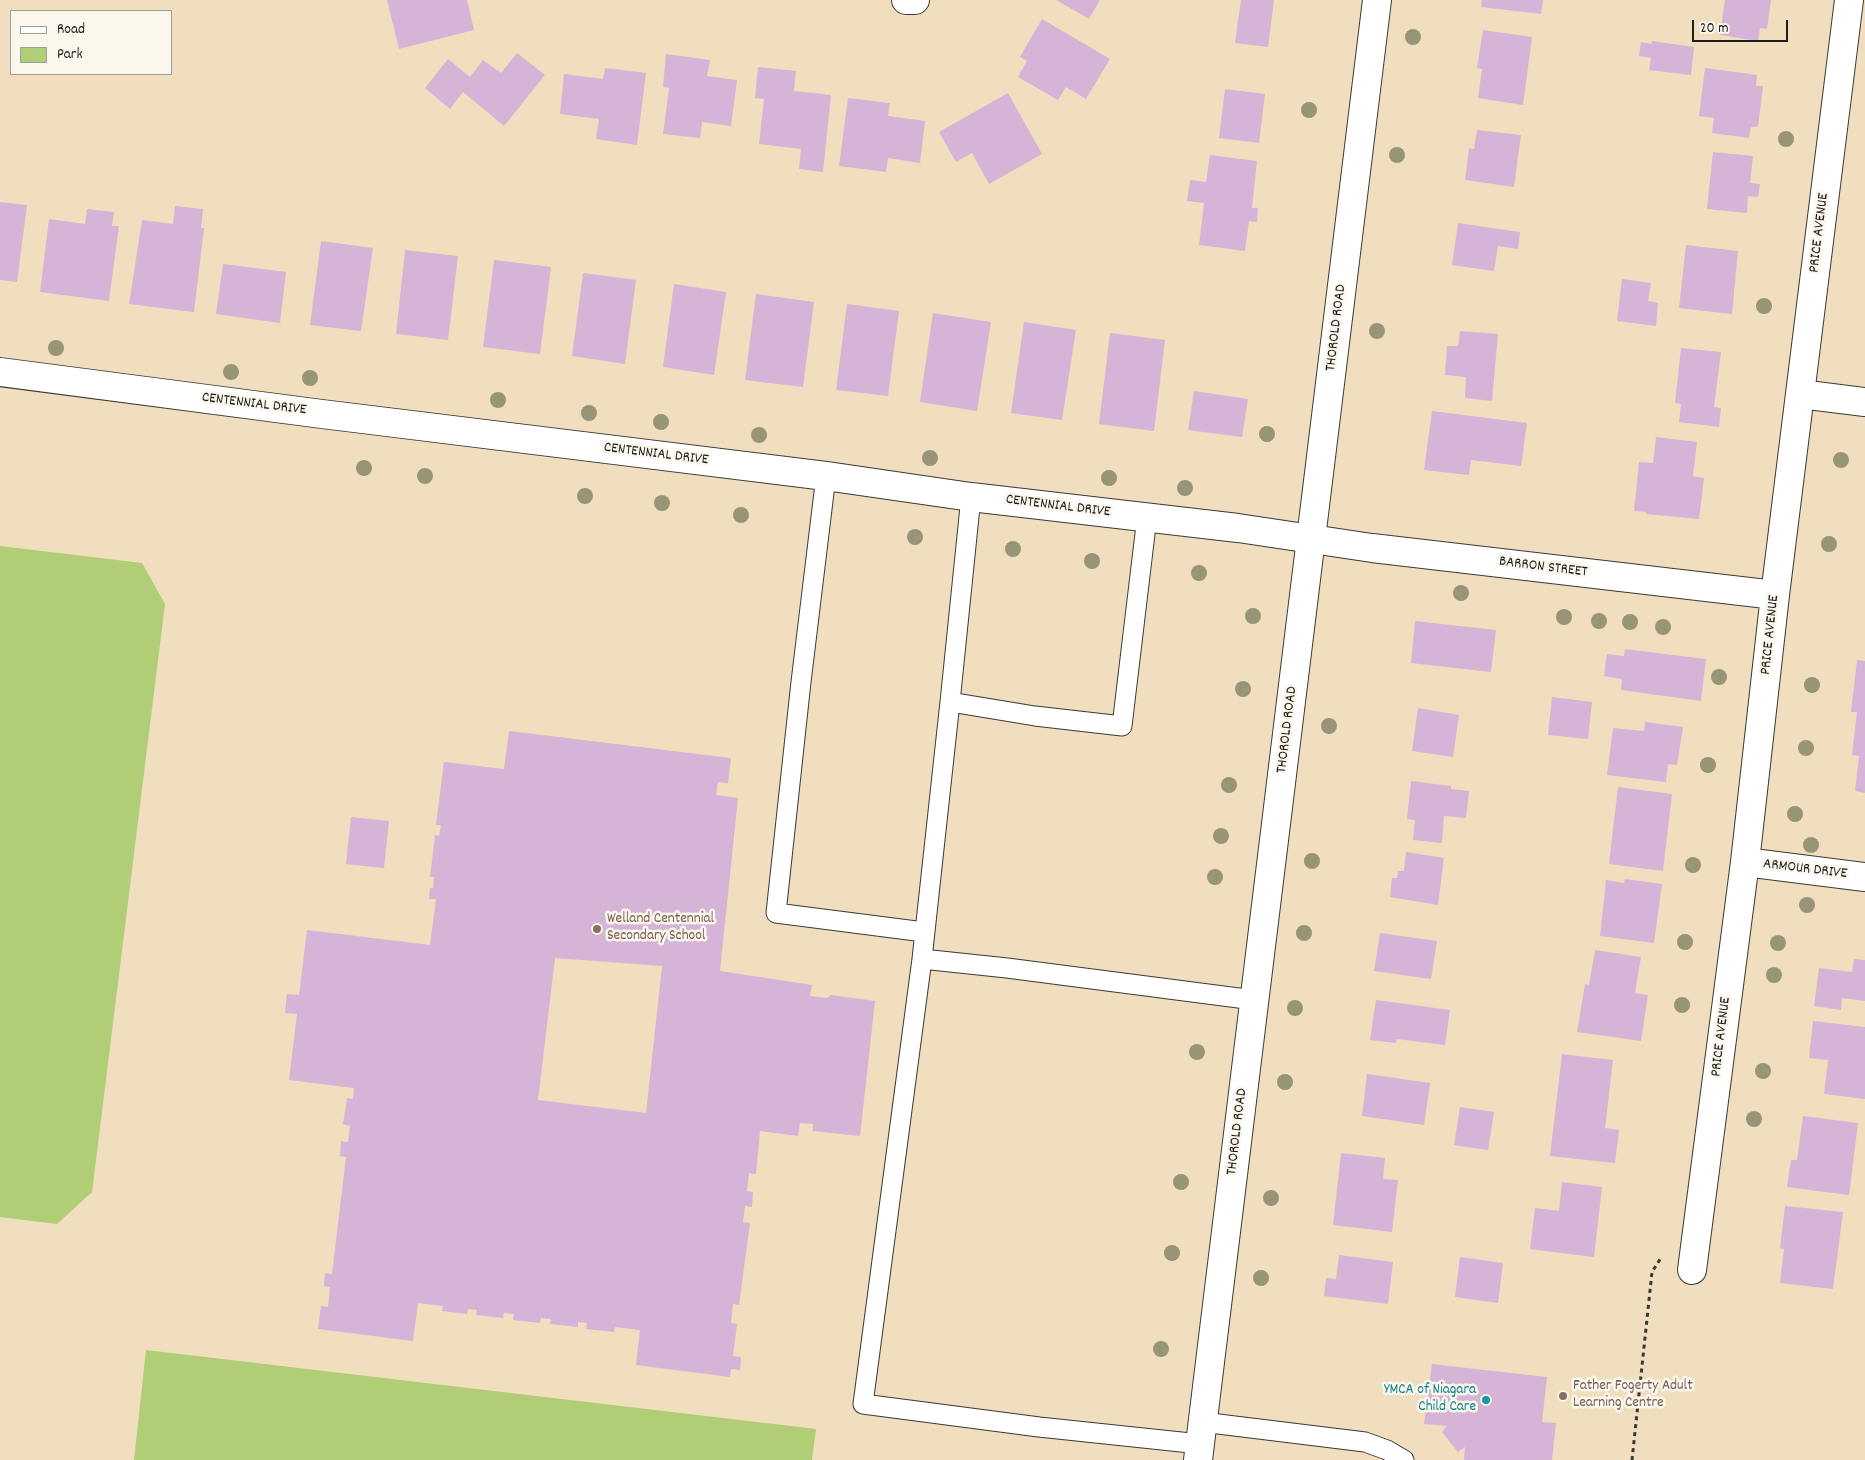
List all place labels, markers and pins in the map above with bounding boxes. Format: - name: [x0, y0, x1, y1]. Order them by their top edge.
- place label: Welland Centennial Secondary School: [607, 911, 714, 946]
- marker: Welland Centennial Secondary School: [591, 923, 603, 935]
- place label: Father Fogerty Adult Learning Centre: [1573, 1378, 1693, 1413]
- place label: YMCA of Niagara Child Care: [1384, 1382, 1476, 1417]
- marker: Father Fogerty Adult Learning Centre: [1557, 1390, 1569, 1402]
- marker: YMCA of Niagara Child Care: [1480, 1394, 1492, 1406]

